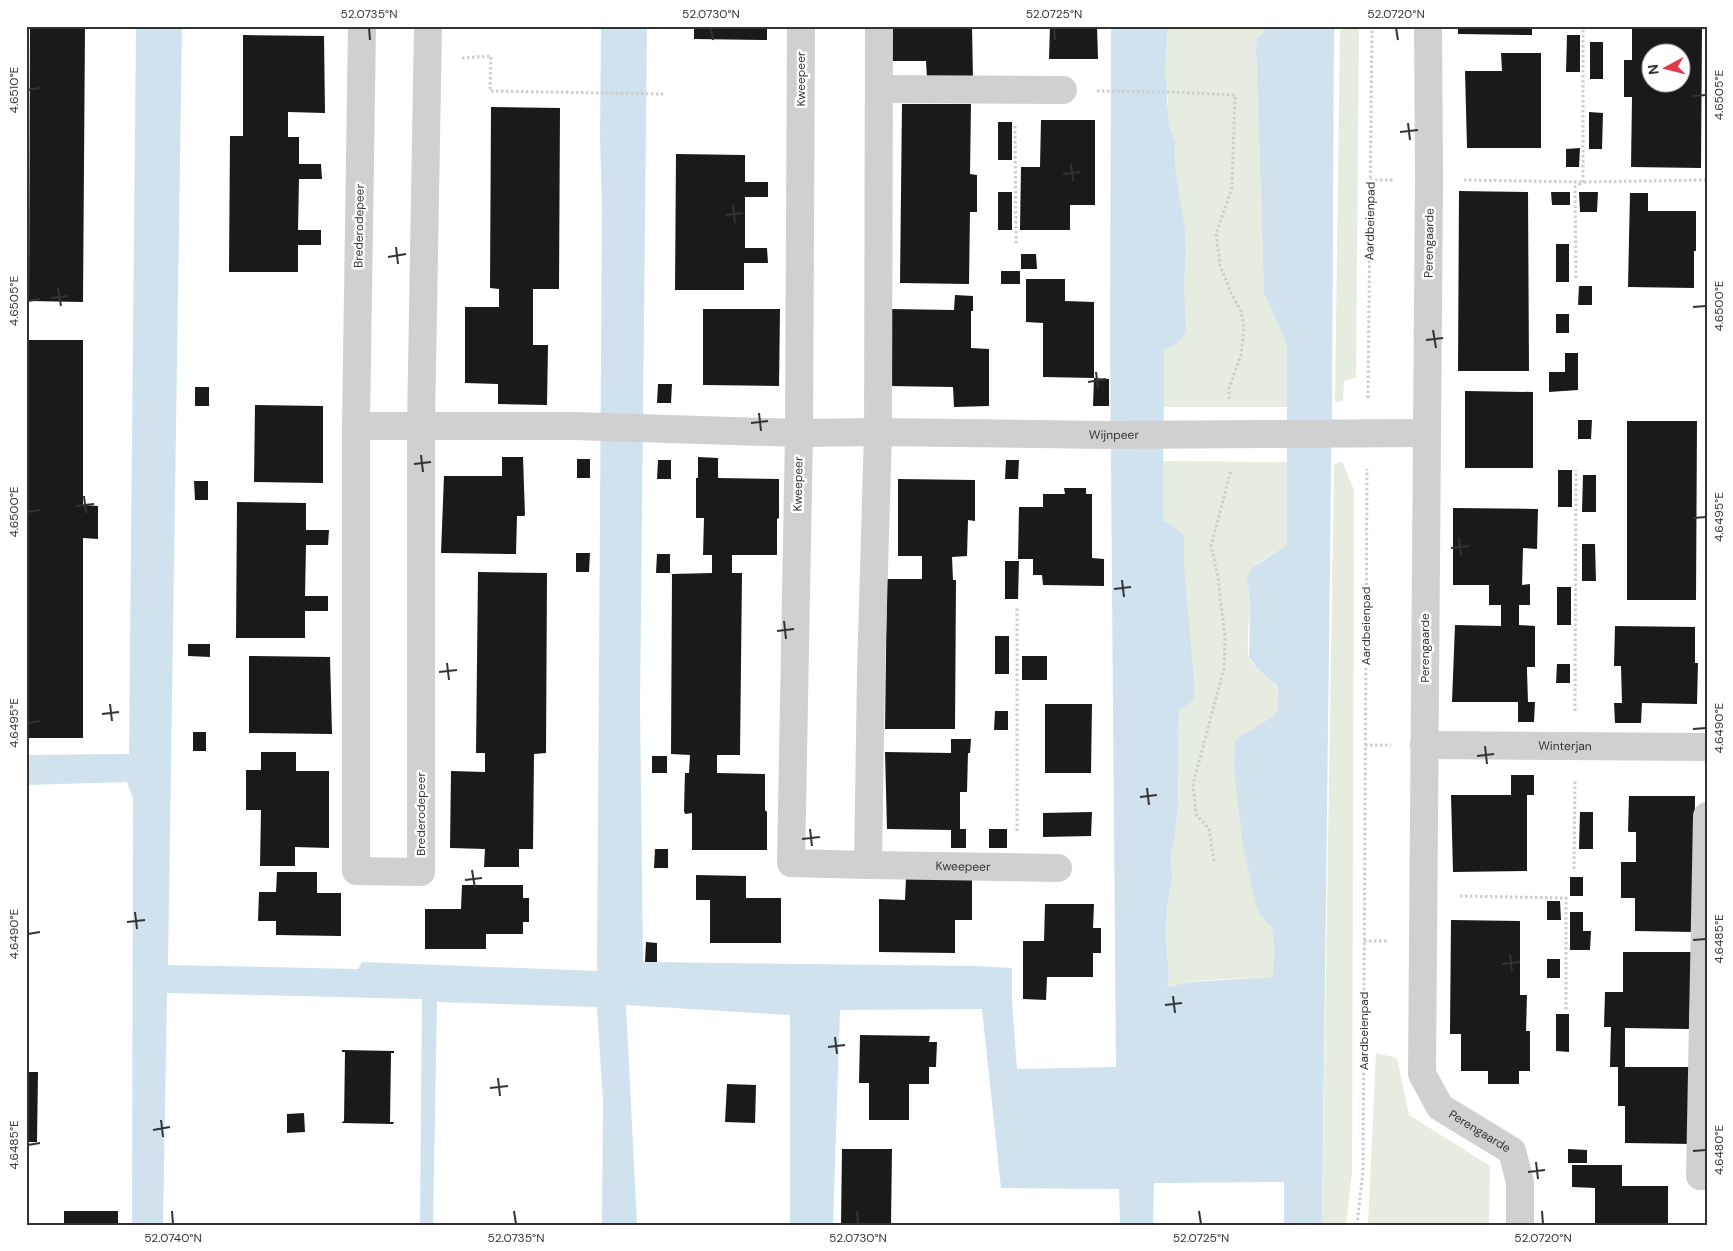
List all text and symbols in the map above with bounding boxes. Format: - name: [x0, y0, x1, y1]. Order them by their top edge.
- text: 52.0735°N: [341, 6, 397, 22]
- text: 52.0730°N: [682, 6, 740, 22]
- text: 52.0725°N: [1026, 6, 1082, 22]
- text: 52.0720°N: [1367, 6, 1425, 22]
- north arrow: [1640, 42, 1690, 92]
- street label: Kweepeer: [793, 51, 809, 106]
- text: N: [1644, 63, 1663, 76]
- text: 4.6510°E: [6, 66, 22, 113]
- text: 4.6505°E: [1711, 70, 1727, 120]
- street label: Aardbeienpad: [1361, 182, 1379, 260]
- street label: Brederodepeer: [350, 183, 368, 268]
- street label: Perengaarde: [1420, 208, 1438, 278]
- text: 4.6505°E: [6, 276, 22, 326]
- text: 4.6500°E: [1711, 280, 1727, 332]
- street label: Wijnpeer: [1089, 427, 1139, 443]
- street label: Kweepeer: [790, 456, 806, 512]
- text: 4.6500°E: [6, 486, 22, 538]
- text: 4.6495°E: [1711, 492, 1727, 542]
- street label: Aardbeienpad: [1358, 587, 1374, 665]
- street label: Perengaarde: [1417, 613, 1433, 683]
- text: 4.6495°E: [6, 698, 22, 748]
- text: 4.6490°E: [1711, 702, 1727, 753]
- street label: Winterjan: [1538, 738, 1592, 754]
- street label: Brederodepeer: [413, 772, 429, 856]
- street label: Kweepeer: [935, 858, 991, 875]
- text: 4.6490°E: [6, 908, 22, 959]
- text: 4.6485°E: [1711, 914, 1727, 964]
- street label: Aardbeienpad: [1356, 992, 1372, 1070]
- street label: Perengaarde: [1446, 1106, 1514, 1156]
- text: 4.6485°E: [6, 1120, 22, 1170]
- text: 4.6480°E: [1711, 1125, 1727, 1175]
- text: 52.0740°N: [144, 1230, 202, 1246]
- text: 52.0735°N: [488, 1230, 544, 1246]
- text: 52.0730°N: [829, 1230, 887, 1246]
- text: 52.0725°N: [1173, 1230, 1229, 1246]
- text: 52.0720°N: [1514, 1230, 1572, 1246]

